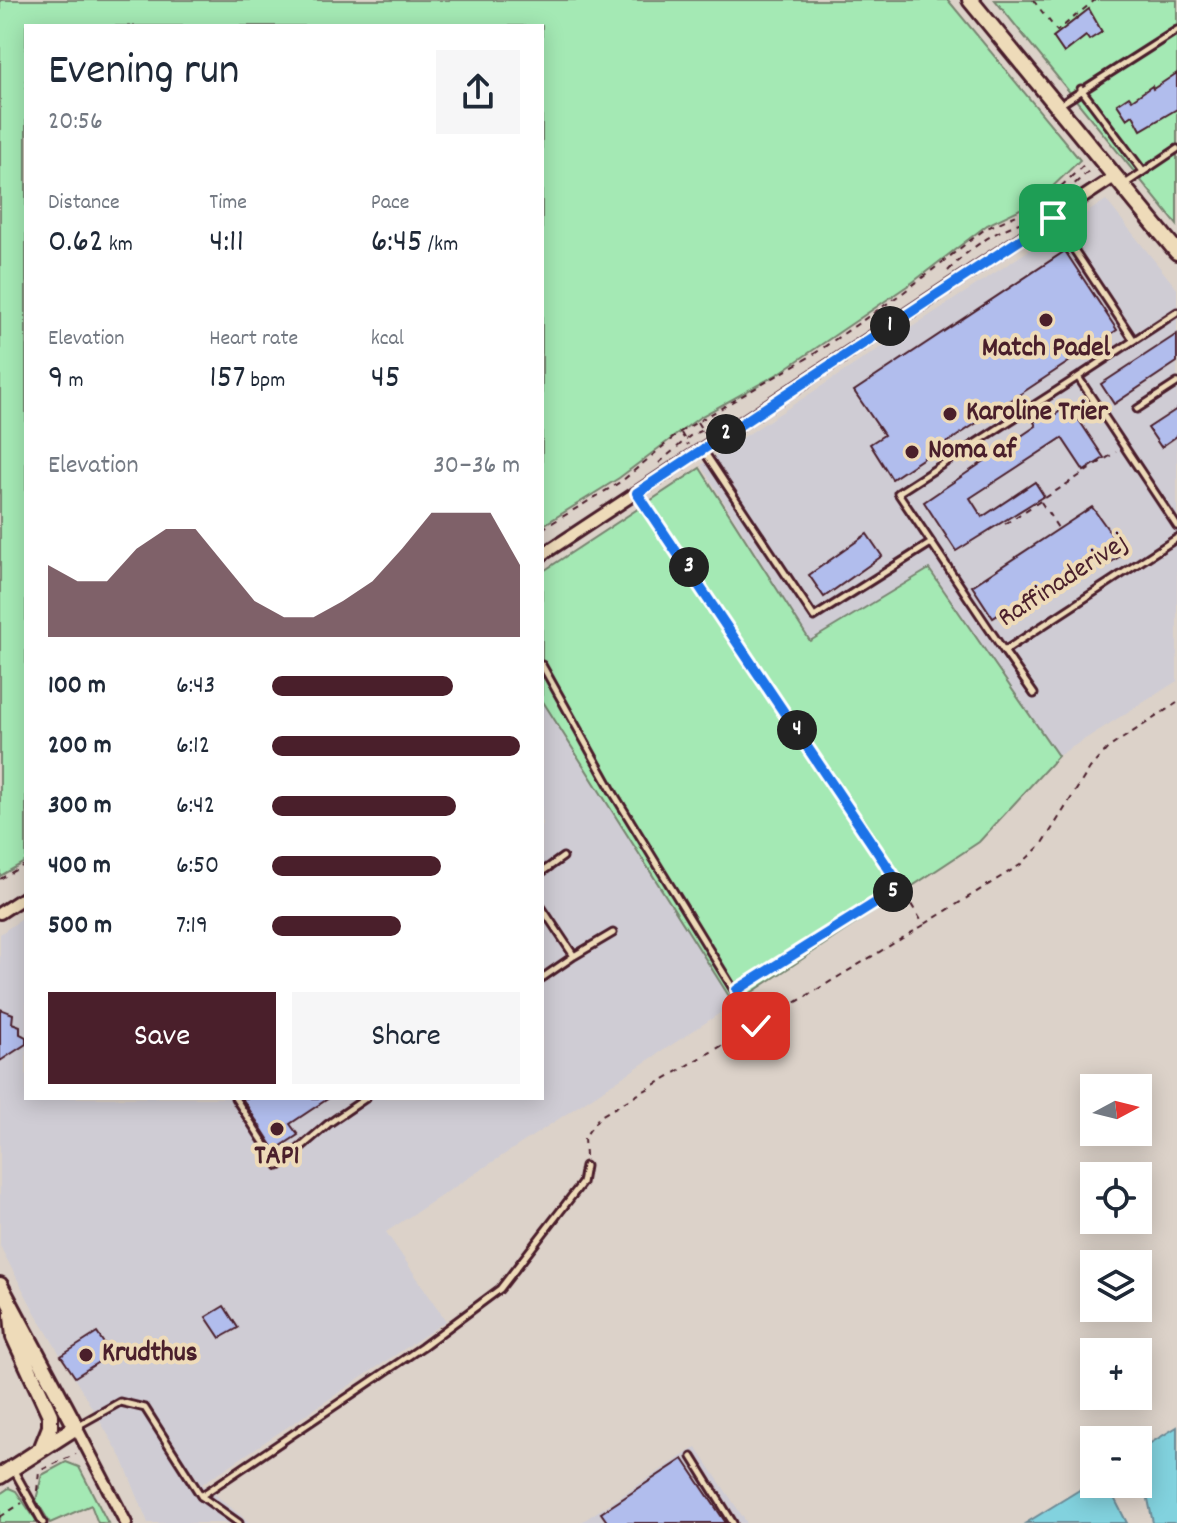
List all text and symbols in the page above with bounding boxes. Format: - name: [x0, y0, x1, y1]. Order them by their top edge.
- text: Evening run: [48, 42, 239, 105]
- button: share: [436, 50, 520, 134]
- text: 20:56: [48, 104, 103, 141]
- pin: [1019, 184, 1087, 252]
- text: Distance: [48, 188, 120, 219]
- text: Time: [209, 188, 247, 219]
- text: Pace: [371, 188, 410, 219]
- icon: arrive: [1031, 196, 1075, 240]
- text: 0.62: [48, 219, 104, 268]
- text: 4:11: [209, 219, 244, 268]
- text: 6:45: [371, 219, 423, 268]
- text: km: [104, 230, 133, 261]
- text: /km: [423, 230, 458, 261]
- pin: 1: [870, 306, 910, 346]
- text: 1: [888, 310, 892, 341]
- marker: Match Padel: [1037, 311, 1055, 329]
- text: Elevation: [48, 324, 125, 355]
- text: Heart rate: [209, 324, 298, 355]
- text: kcal: [371, 324, 404, 355]
- place label: Match Padel: [982, 330, 1110, 370]
- text: 9: [48, 355, 64, 404]
- text: 157: [209, 355, 246, 404]
- text: 45: [371, 355, 401, 404]
- text: m: [64, 366, 84, 397]
- text: bpm: [246, 366, 285, 397]
- place label: Karoline Trier: [966, 394, 1108, 434]
- marker: Karoline Trier: [941, 405, 959, 423]
- pin: 2: [706, 414, 746, 454]
- text: 2: [721, 418, 731, 449]
- place label: Noma af: [928, 432, 1017, 472]
- marker: Noma af: [903, 443, 921, 461]
- text: Elevation: [48, 448, 138, 485]
- text: 30–36 m: [433, 448, 520, 485]
- street label: Raffinaderivej: [991, 525, 1137, 639]
- pin: 3: [669, 547, 709, 587]
- text: 3: [684, 551, 694, 582]
- text: 100 m: [48, 668, 106, 705]
- text: 6:43: [176, 668, 215, 705]
- pin: 4: [777, 710, 817, 750]
- text: 4: [792, 714, 802, 745]
- text: 200 m: [48, 728, 112, 765]
- text: 6:12: [176, 728, 210, 765]
- text: 300 m: [48, 788, 112, 825]
- text: 6:42: [176, 788, 215, 825]
- text: 400 m: [48, 848, 111, 885]
- text: 6:50: [176, 848, 219, 885]
- pin: 5: [873, 872, 913, 912]
- text: 5: [888, 876, 898, 907]
- text: 500 m: [48, 908, 112, 945]
- text: 7:19: [176, 908, 208, 945]
- button: Save: [48, 992, 276, 1084]
- button: Share: [292, 992, 520, 1084]
- pin: [722, 992, 790, 1060]
- icon: check: [734, 1004, 778, 1048]
- north arrow: [1080, 1074, 1152, 1146]
- map controls: [1080, 1074, 1152, 1498]
- marker: TAP1: [268, 1120, 286, 1138]
- place label: TAP1: [254, 1138, 300, 1178]
- button: locate: [1080, 1162, 1152, 1234]
- button: layers: [1080, 1250, 1152, 1322]
- place label: Krudthus: [102, 1335, 198, 1375]
- button: +: [1080, 1338, 1152, 1410]
- marker: Krudthus: [77, 1346, 95, 1364]
- button: −: [1080, 1426, 1152, 1498]

